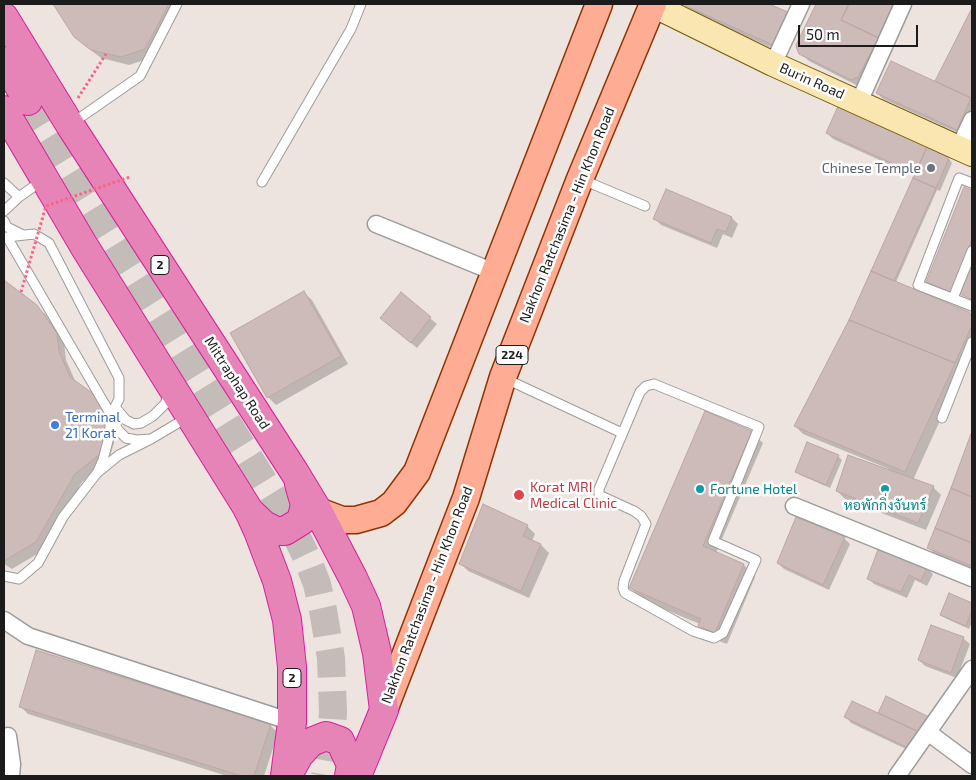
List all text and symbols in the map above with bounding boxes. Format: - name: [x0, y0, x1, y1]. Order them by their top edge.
- scale bar: [801, 15, 921, 47]
- text: 50 m: [806, 25, 840, 43]
- street label: Burin Road: [777, 59, 847, 103]
- street label: Nakhon Ratchasima - Hin Khon Road: [516, 105, 618, 325]
- place label: Chinese Temple: [822, 160, 921, 176]
- marker: Chinese Temple: [925, 162, 937, 174]
- road number: 2: [151, 256, 169, 274]
- street label: Mittraphap Road: [201, 333, 273, 433]
- road number: 224: [496, 346, 528, 364]
- place label: Terminal 21 Korat: [65, 409, 120, 442]
- marker: Terminal 21 Korat: [49, 419, 61, 431]
- place label: Korat MRI Medical Clinic: [530, 479, 617, 512]
- place label: Fortune Hotel: [710, 481, 797, 497]
- marker: Fortune Hotel: [694, 483, 706, 495]
- marker: หอพักกิ่งจันทร์: [879, 483, 891, 495]
- street label: Nakhon Ratchasima - Hin Khon Road: [378, 484, 476, 706]
- marker: Korat MRI Medical Clinic: [512, 488, 526, 502]
- place label: หอพักกิ่งจันทร์: [844, 497, 926, 513]
- road number: 2: [283, 668, 301, 688]

